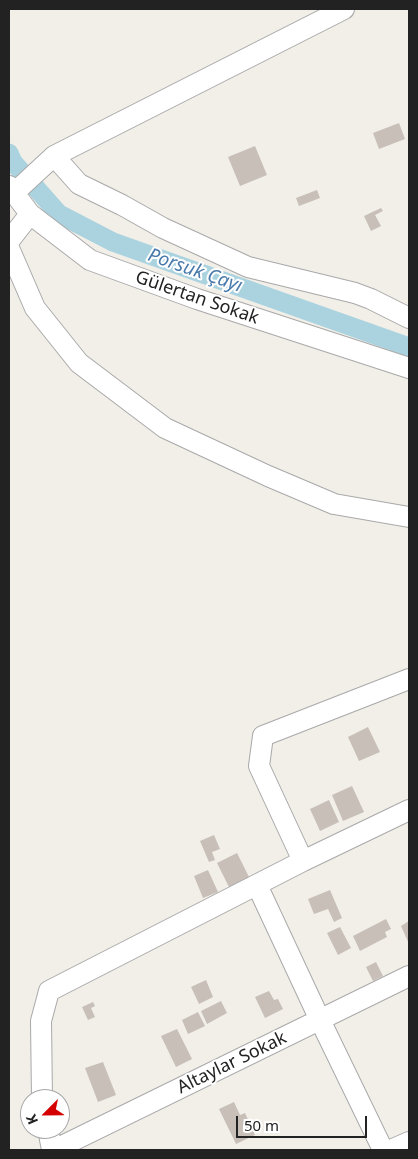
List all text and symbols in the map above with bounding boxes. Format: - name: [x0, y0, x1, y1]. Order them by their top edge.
- water label: Porsuk Çayı: [145, 244, 245, 298]
- street label: Gülertan Sokak: [133, 267, 261, 329]
- street label: Altaylar Sokak: [174, 1027, 290, 1099]
- north arrow: [20, 1089, 70, 1139]
- scale bar: [238, 1106, 369, 1138]
- text: K: [21, 1112, 42, 1128]
- text: 50 m: [244, 1115, 279, 1135]

